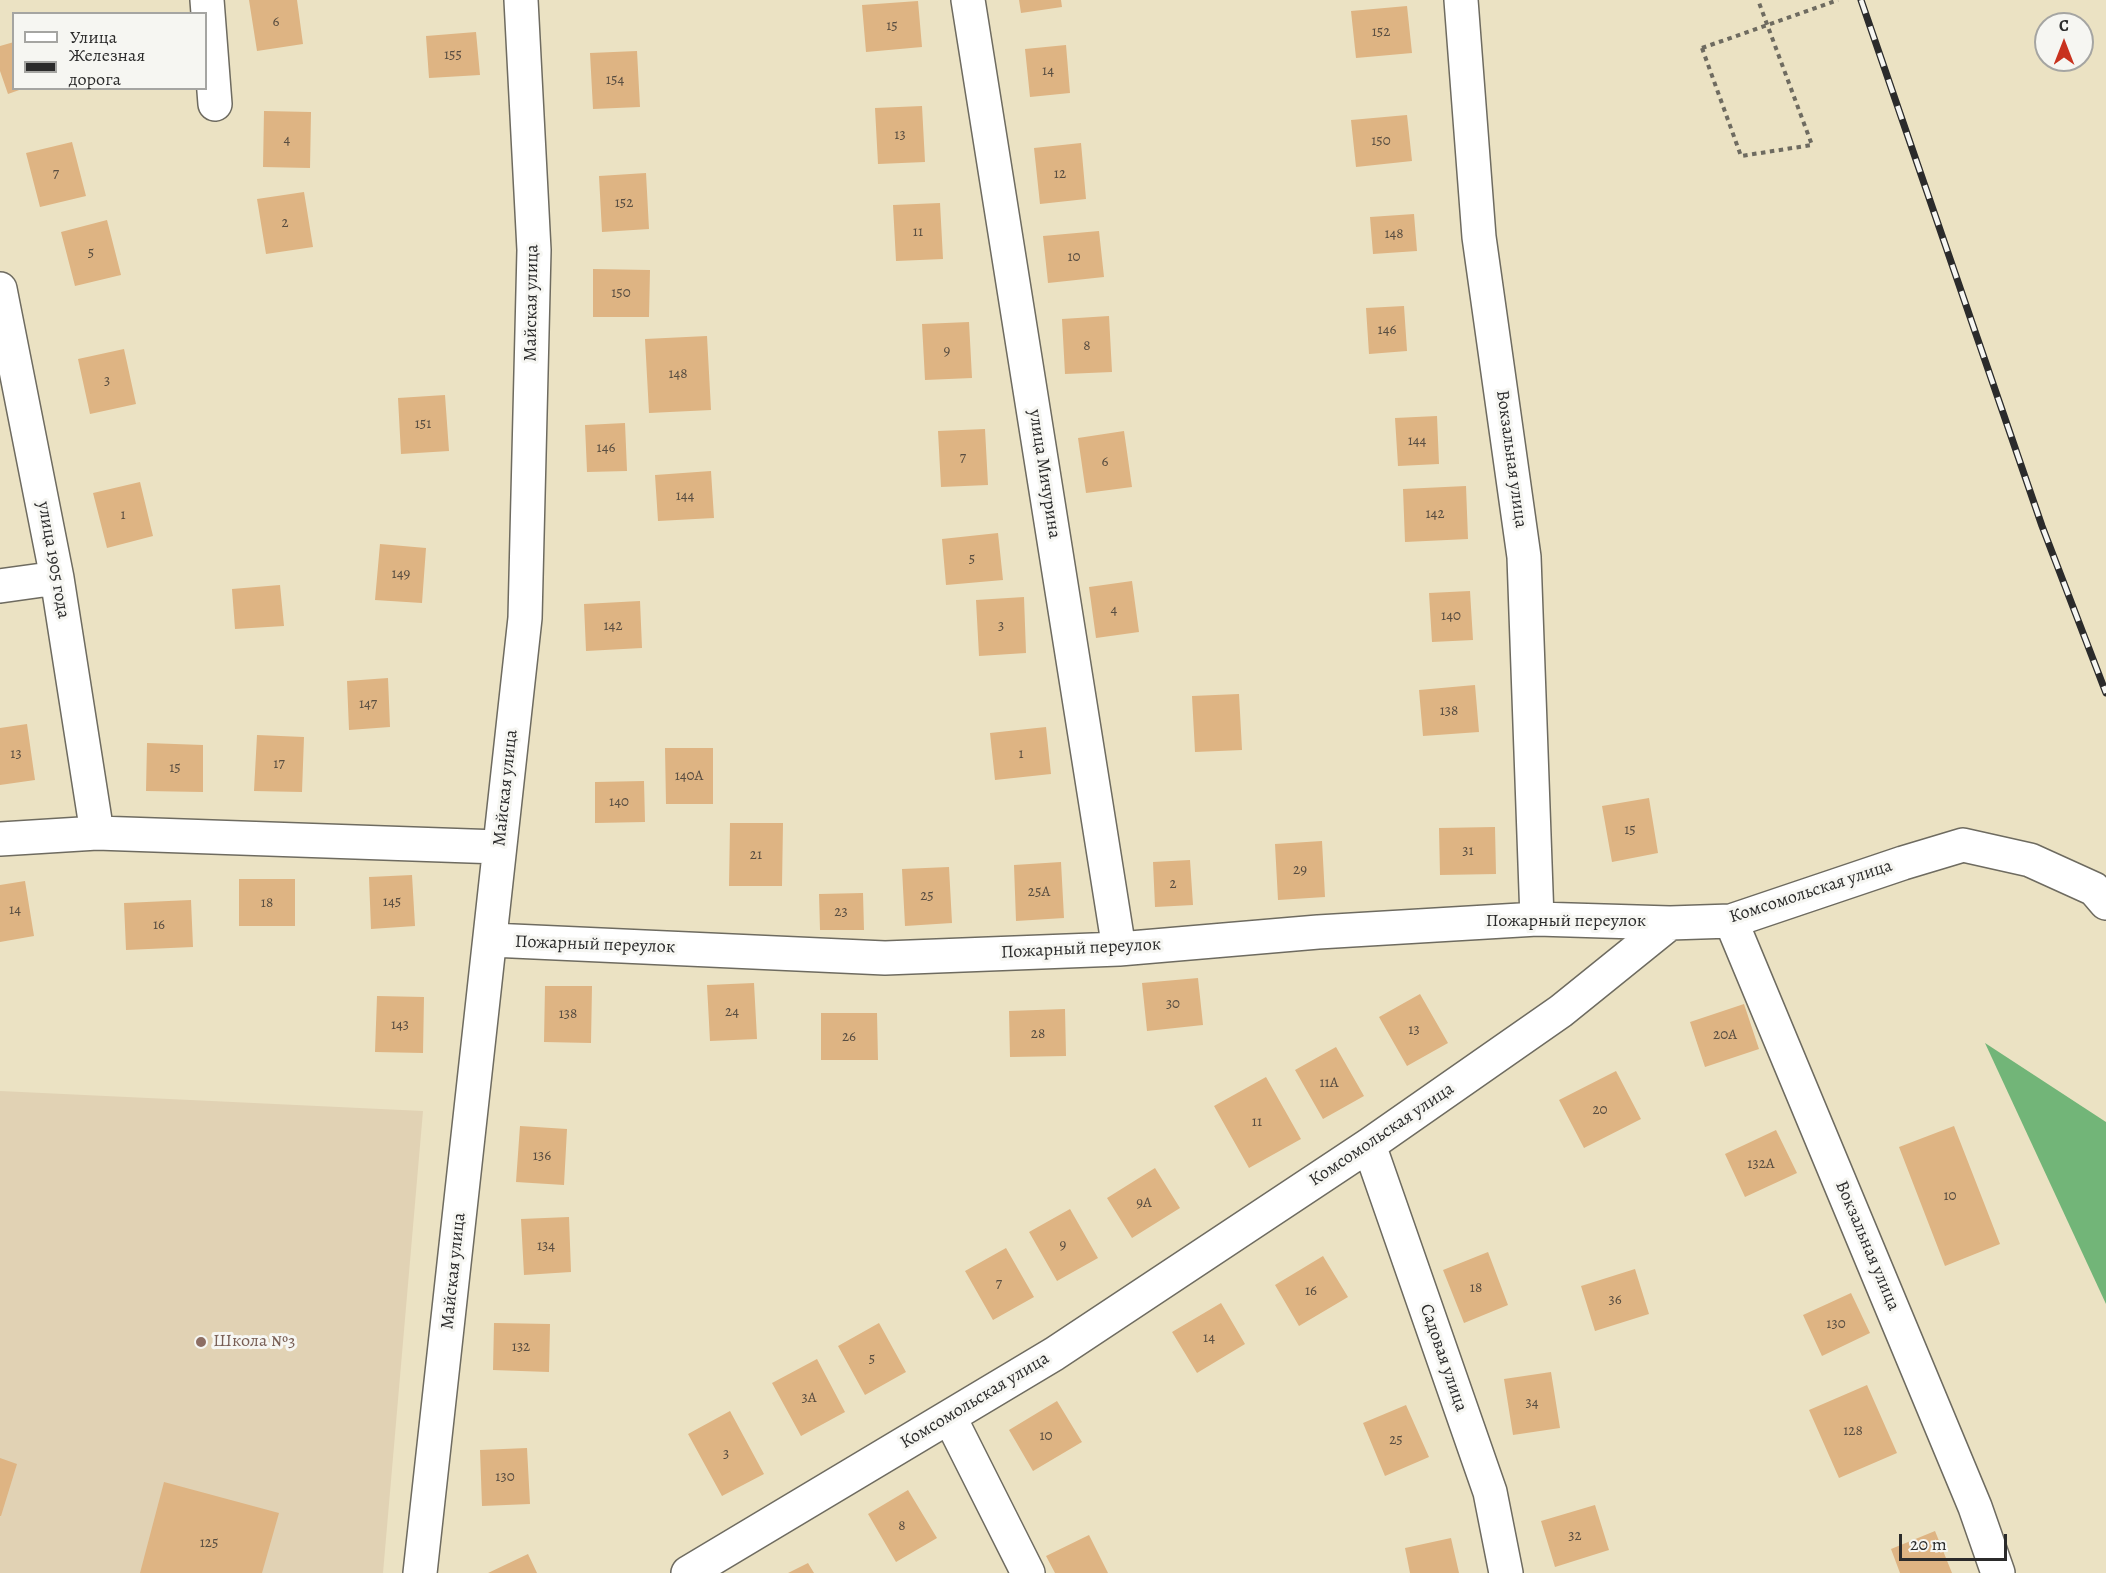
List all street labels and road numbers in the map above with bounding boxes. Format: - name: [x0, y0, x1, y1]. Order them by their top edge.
- street label: Майская улица: [520, 244, 544, 362]
- street label: Вокзальная улица: [1491, 389, 1531, 529]
- street label: улица Мичурина: [1023, 408, 1065, 540]
- street label: улица 1905 года: [32, 500, 74, 620]
- street label: Майская улица: [489, 729, 523, 847]
- street label: Комсомольская улица: [1727, 855, 1895, 929]
- street label: Пожарный переулок: [1486, 911, 1646, 933]
- street label: Пожарный переулок: [514, 931, 676, 959]
- street label: Пожарный переулок: [1000, 934, 1162, 964]
- street label: Комсомольская улица: [1305, 1079, 1459, 1191]
- street label: Вокзальная улица: [1830, 1178, 1904, 1314]
- street label: Майская улица: [437, 1212, 471, 1330]
- street label: Садовая улица: [1414, 1301, 1472, 1415]
- street label: Комсомольская улица: [897, 1348, 1053, 1454]

